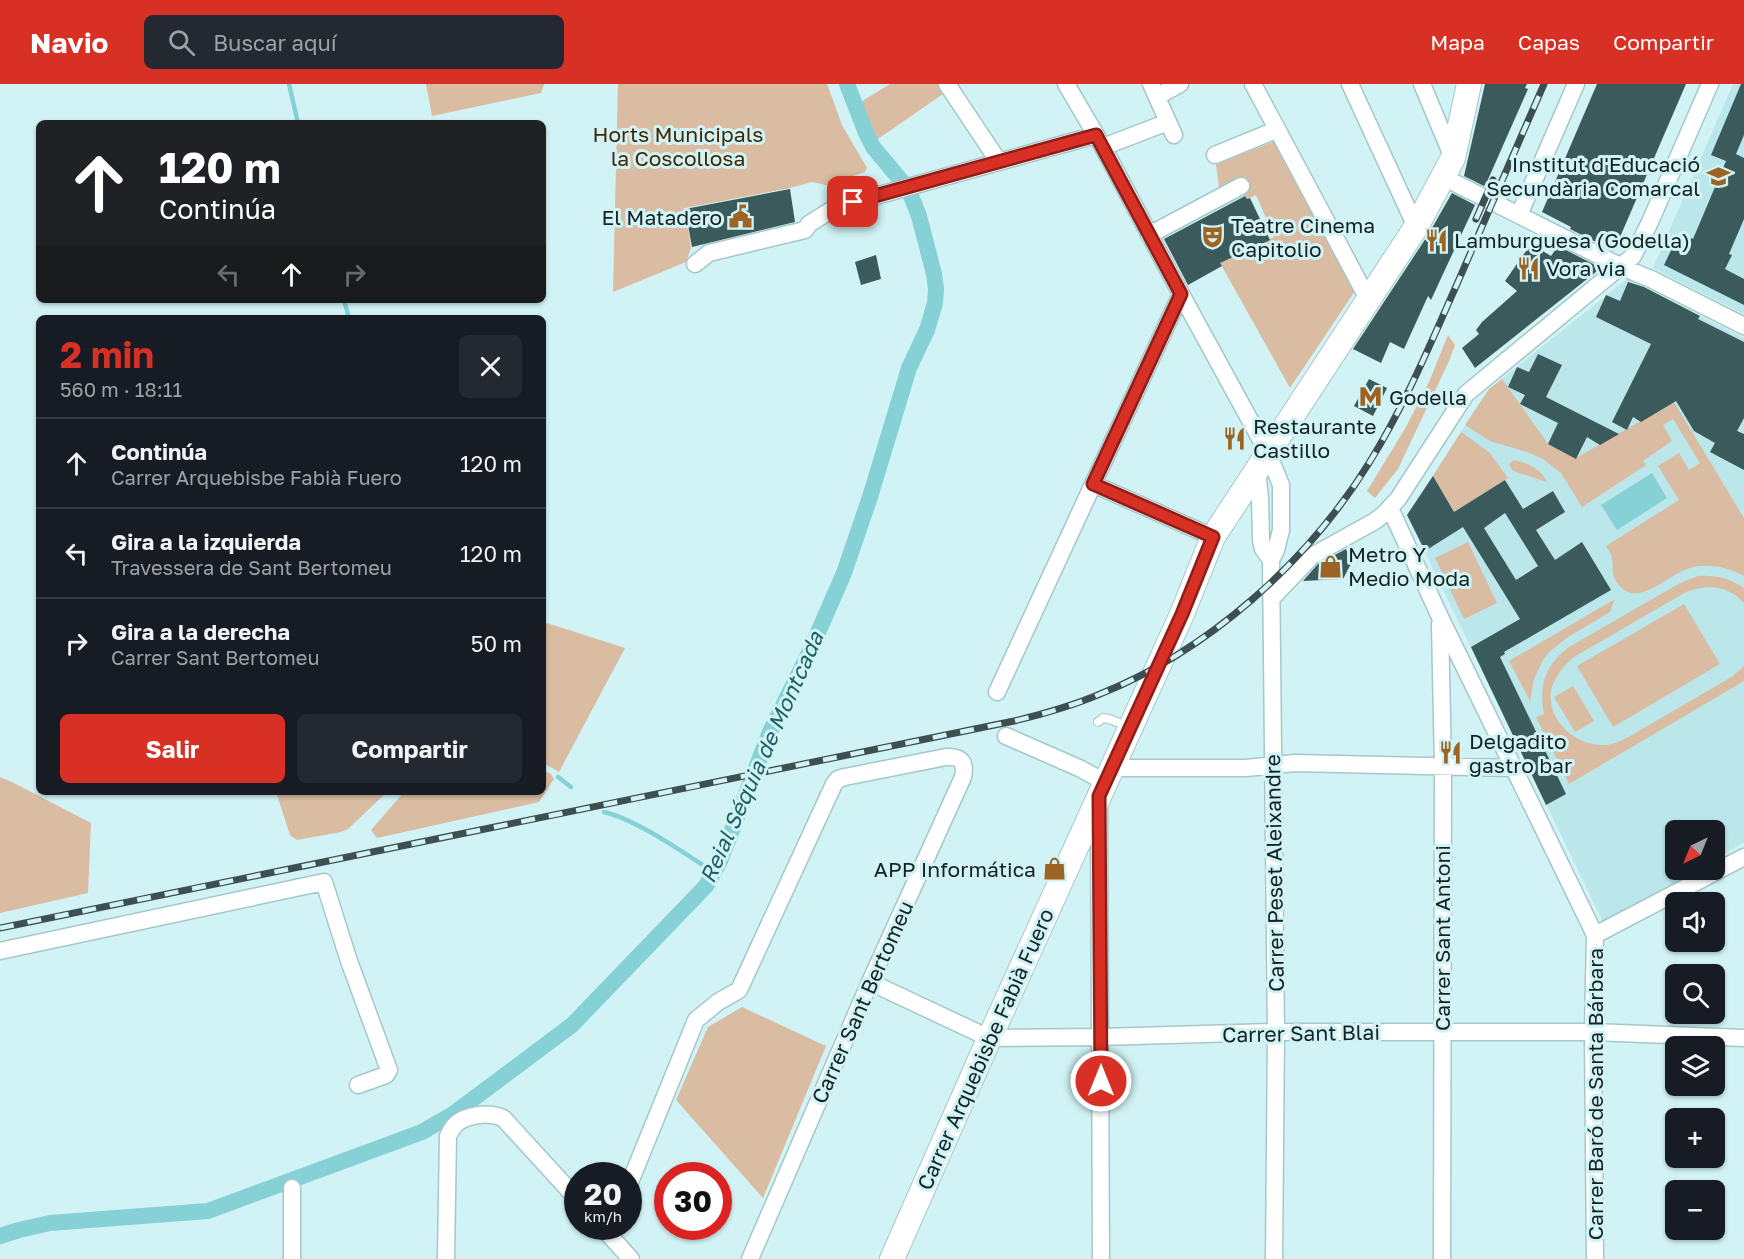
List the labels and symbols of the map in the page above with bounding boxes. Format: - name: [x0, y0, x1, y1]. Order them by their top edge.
- park label: Horts Municipals la Coscollosa: [593, 121, 763, 171]
- place label: Institut d'Educació Secundària Comarcal: [1486, 151, 1700, 201]
- school or university icon: Institut d'Educació Secundària Comarcal: [1705, 163, 1731, 189]
- pin: [827, 176, 878, 227]
- place label: El Matadero: [602, 204, 722, 230]
- public building icon: El Matadero: [727, 204, 753, 230]
- place label: Teatre Cinema Capitolio: [1231, 212, 1375, 262]
- theatre icon: Teatre Cinema Capitolio: [1200, 224, 1226, 250]
- restaurant icon: Lamburguesa (Godella): [1423, 227, 1449, 253]
- place label: Lamburguesa (Godella): [1454, 227, 1690, 253]
- restaurant icon: Vora via: [1515, 255, 1541, 281]
- place label: Vora via: [1546, 255, 1626, 281]
- metro station icon: Godella: [1358, 384, 1384, 410]
- place label: Godella: [1389, 384, 1467, 410]
- place label: Restaurante Castillo: [1253, 413, 1376, 463]
- restaurant icon: Restaurante Castillo: [1222, 425, 1248, 451]
- place label: Metro Y Medio Moda: [1348, 541, 1470, 591]
- shop icon: Metro Y Medio Moda: [1317, 553, 1343, 579]
- water label: Reial Séquia de Montcada: [693, 626, 829, 887]
- place label: Delgadito gastro bar: [1469, 728, 1572, 778]
- restaurant icon: Delgadito gastro bar: [1438, 740, 1464, 766]
- street label: Carrer Peset Aleixandre: [1259, 754, 1289, 992]
- north arrow: [1665, 820, 1725, 880]
- street label: Carrer Sant Antoni: [1429, 845, 1455, 1031]
- place label: APP Informática: [874, 856, 1036, 882]
- shop icon: APP Informática: [1041, 856, 1067, 882]
- street label: Carrer Sant Bertomeu: [806, 897, 918, 1107]
- street label: Carrer Arquebisbe Fabià Fuero: [911, 904, 1059, 1194]
- street label: Carrer Baró de Santa Bárbara: [1582, 948, 1608, 1240]
- street label: Carrer Sant Blai: [1222, 1019, 1380, 1047]
- position arrow: [1069, 1049, 1133, 1113]
- speed limit sign: 30: [654, 1162, 732, 1240]

